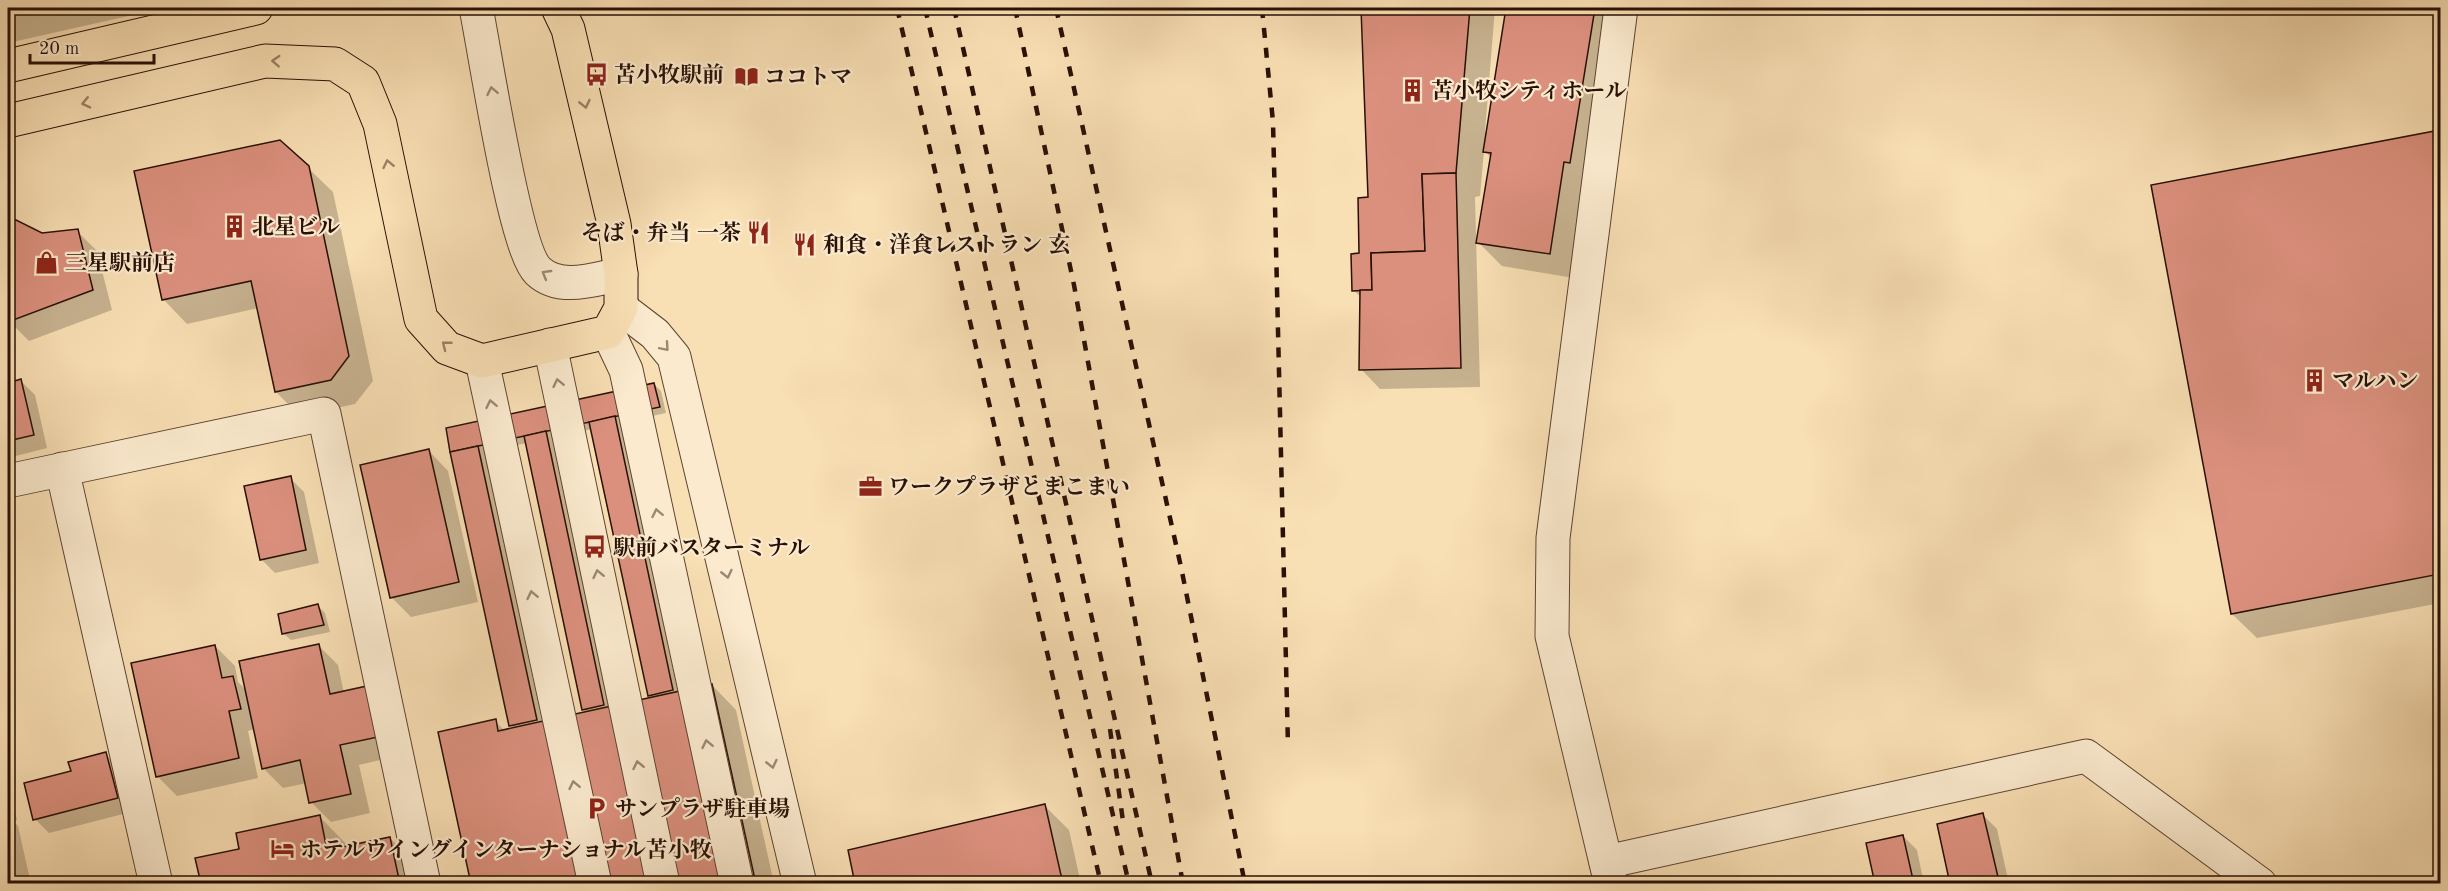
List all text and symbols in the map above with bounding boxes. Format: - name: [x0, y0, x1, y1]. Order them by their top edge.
- scale bar: [30, 27, 154, 65]
- text: 20 m: [39, 40, 79, 58]
- one-way arrow: [272, 55, 281, 68]
- bus stop icon: 苫小牧駅前: [583, 61, 609, 87]
- place label: 苫小牧駅前: [614, 63, 724, 87]
- library icon: ココトマ: [733, 63, 759, 89]
- place label: ココトマ: [764, 66, 852, 89]
- building icon: 苫小牧シティホール: [1400, 77, 1426, 103]
- place label: 苫小牧シティホール: [1431, 79, 1627, 103]
- one-way arrow: [486, 86, 499, 96]
- one-way arrow: [81, 95, 91, 108]
- one-way arrow: [578, 98, 591, 108]
- one-way arrow: [382, 159, 395, 169]
- building icon: 北星ビル: [221, 213, 247, 239]
- place label: 北星ビル: [252, 215, 340, 239]
- restaurant icon: そば・弁当 一茶: [746, 219, 772, 245]
- place label: そば・弁当 一茶: [581, 221, 741, 245]
- restaurant icon: 和食・洋食レストラン 玄: [792, 231, 818, 257]
- place label: 和食・洋食レストラン 玄: [823, 232, 1071, 257]
- shop icon: 三星駅前店: [34, 249, 60, 275]
- place label: 三星駅前店: [65, 251, 175, 275]
- one-way arrow: [541, 270, 552, 281]
- one-way arrow: [658, 340, 669, 350]
- one-way arrow: [442, 341, 453, 352]
- building icon: マルハン: [2301, 367, 2327, 393]
- place label: マルハン: [2332, 371, 2418, 393]
- one-way arrow: [552, 378, 565, 388]
- one-way arrow: [485, 399, 498, 409]
- office icon: ワークプラザとまこまい: [857, 473, 883, 499]
- place label: ワークプラザとまこまい: [888, 475, 1130, 499]
- one-way arrow: [651, 508, 664, 518]
- bus stop icon: 駅前バスターミナル: [582, 534, 608, 560]
- place label: 駅前バスターミナル: [613, 536, 810, 560]
- one-way arrow: [592, 569, 605, 579]
- one-way arrow: [719, 569, 732, 579]
- one-way arrow: [526, 590, 539, 600]
- one-way arrow: [701, 739, 714, 749]
- one-way arrow: [764, 758, 777, 768]
- one-way arrow: [632, 760, 645, 770]
- one-way arrow: [568, 781, 581, 791]
- parking icon: サンプラザ駐車場: [584, 795, 610, 821]
- place label: サンプラザ駐車場: [615, 797, 790, 821]
- hotel icon: ホテルウイングインターナショナル苫小牧: [269, 836, 295, 862]
- place label: ホテルウイングインターナショナル苫小牧: [300, 838, 712, 862]

